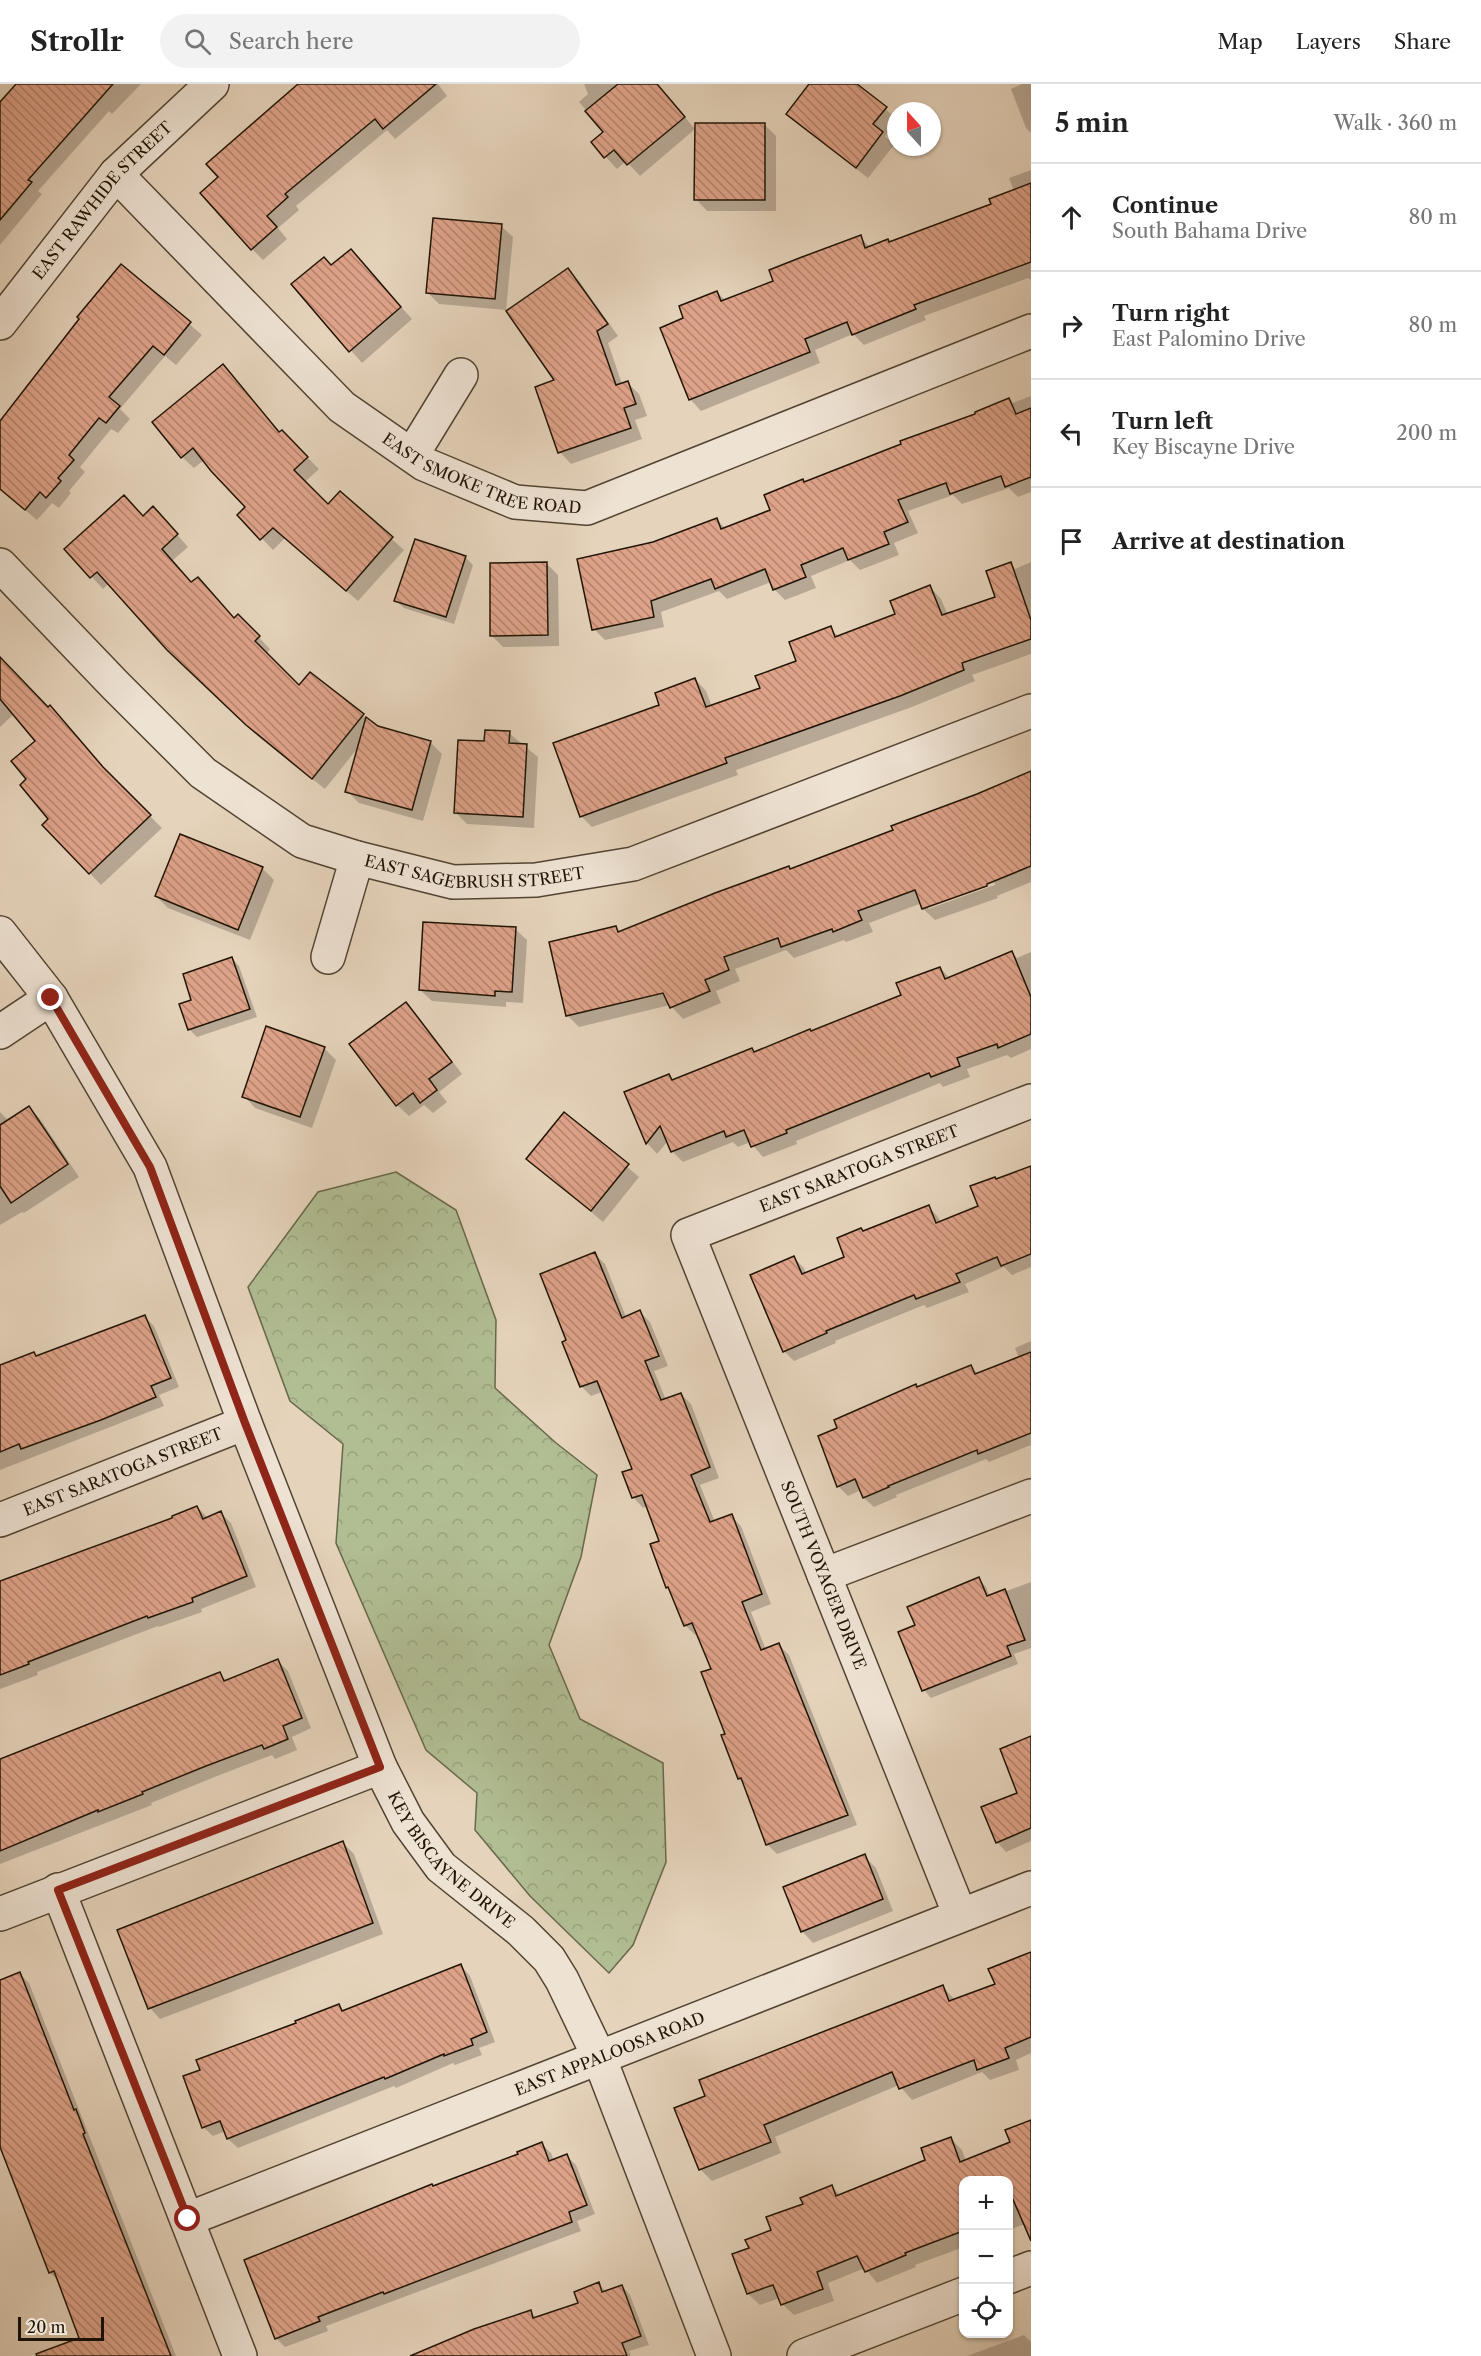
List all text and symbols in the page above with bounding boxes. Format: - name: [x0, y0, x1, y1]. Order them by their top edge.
- search box: [160, 14, 580, 68]
- text: Strollr: [30, 24, 124, 58]
- icon: search: [181, 25, 214, 58]
- text: Search here: [229, 28, 353, 55]
- text: Map: [1218, 29, 1263, 54]
- text: Layers: [1296, 29, 1361, 54]
- text: Share: [1394, 29, 1451, 54]
- north arrow: [887, 102, 941, 156]
- text: 5 min: [1055, 107, 1129, 139]
- text: Walk · 360 m: [1334, 111, 1457, 135]
- street label: EAST RAWHIDE STREET: [28, 117, 176, 283]
- text: Continue: [1112, 192, 1218, 219]
- icon: ahead: [1055, 201, 1088, 234]
- text: 80 m: [1409, 205, 1457, 229]
- text: South Bahama Drive: [1112, 219, 1307, 243]
- text: Turn right: [1112, 300, 1230, 327]
- icon: right: [1055, 309, 1088, 342]
- text: 80 m: [1409, 313, 1457, 337]
- text: East Palomino Drive: [1112, 327, 1306, 351]
- text: Turn left: [1112, 408, 1213, 435]
- icon: left: [1055, 417, 1088, 450]
- text: 200 m: [1396, 421, 1457, 445]
- street label: EAST SMOKE TREE ROAD: [379, 428, 582, 518]
- text: Key Biscayne Drive: [1112, 435, 1295, 459]
- icon: arrive: [1055, 525, 1088, 558]
- text: Arrive at destination: [1112, 528, 1345, 555]
- street label: EAST SAGEBRUSH STREET: [363, 850, 586, 892]
- route end: [37, 984, 63, 1010]
- street label: EAST SARATOGA STREET: [756, 1120, 962, 1216]
- street label: EAST SARATOGA STREET: [20, 1423, 225, 1520]
- street label: SOUTH VOYAGER DRIVE: [777, 1478, 871, 1672]
- street label: KEY BISCAYNE DRIVE: [384, 1788, 519, 1932]
- street label: EAST APPALOOSA ROAD: [512, 2007, 708, 2100]
- map controls: [959, 2176, 1013, 2338]
- button: +: [959, 2176, 1013, 2230]
- route start: [174, 2205, 200, 2231]
- button: −: [959, 2230, 1013, 2284]
- button: locate: [959, 2284, 1013, 2338]
- scale bar: [18, 2314, 104, 2342]
- text: 20 m: [27, 2317, 66, 2337]

